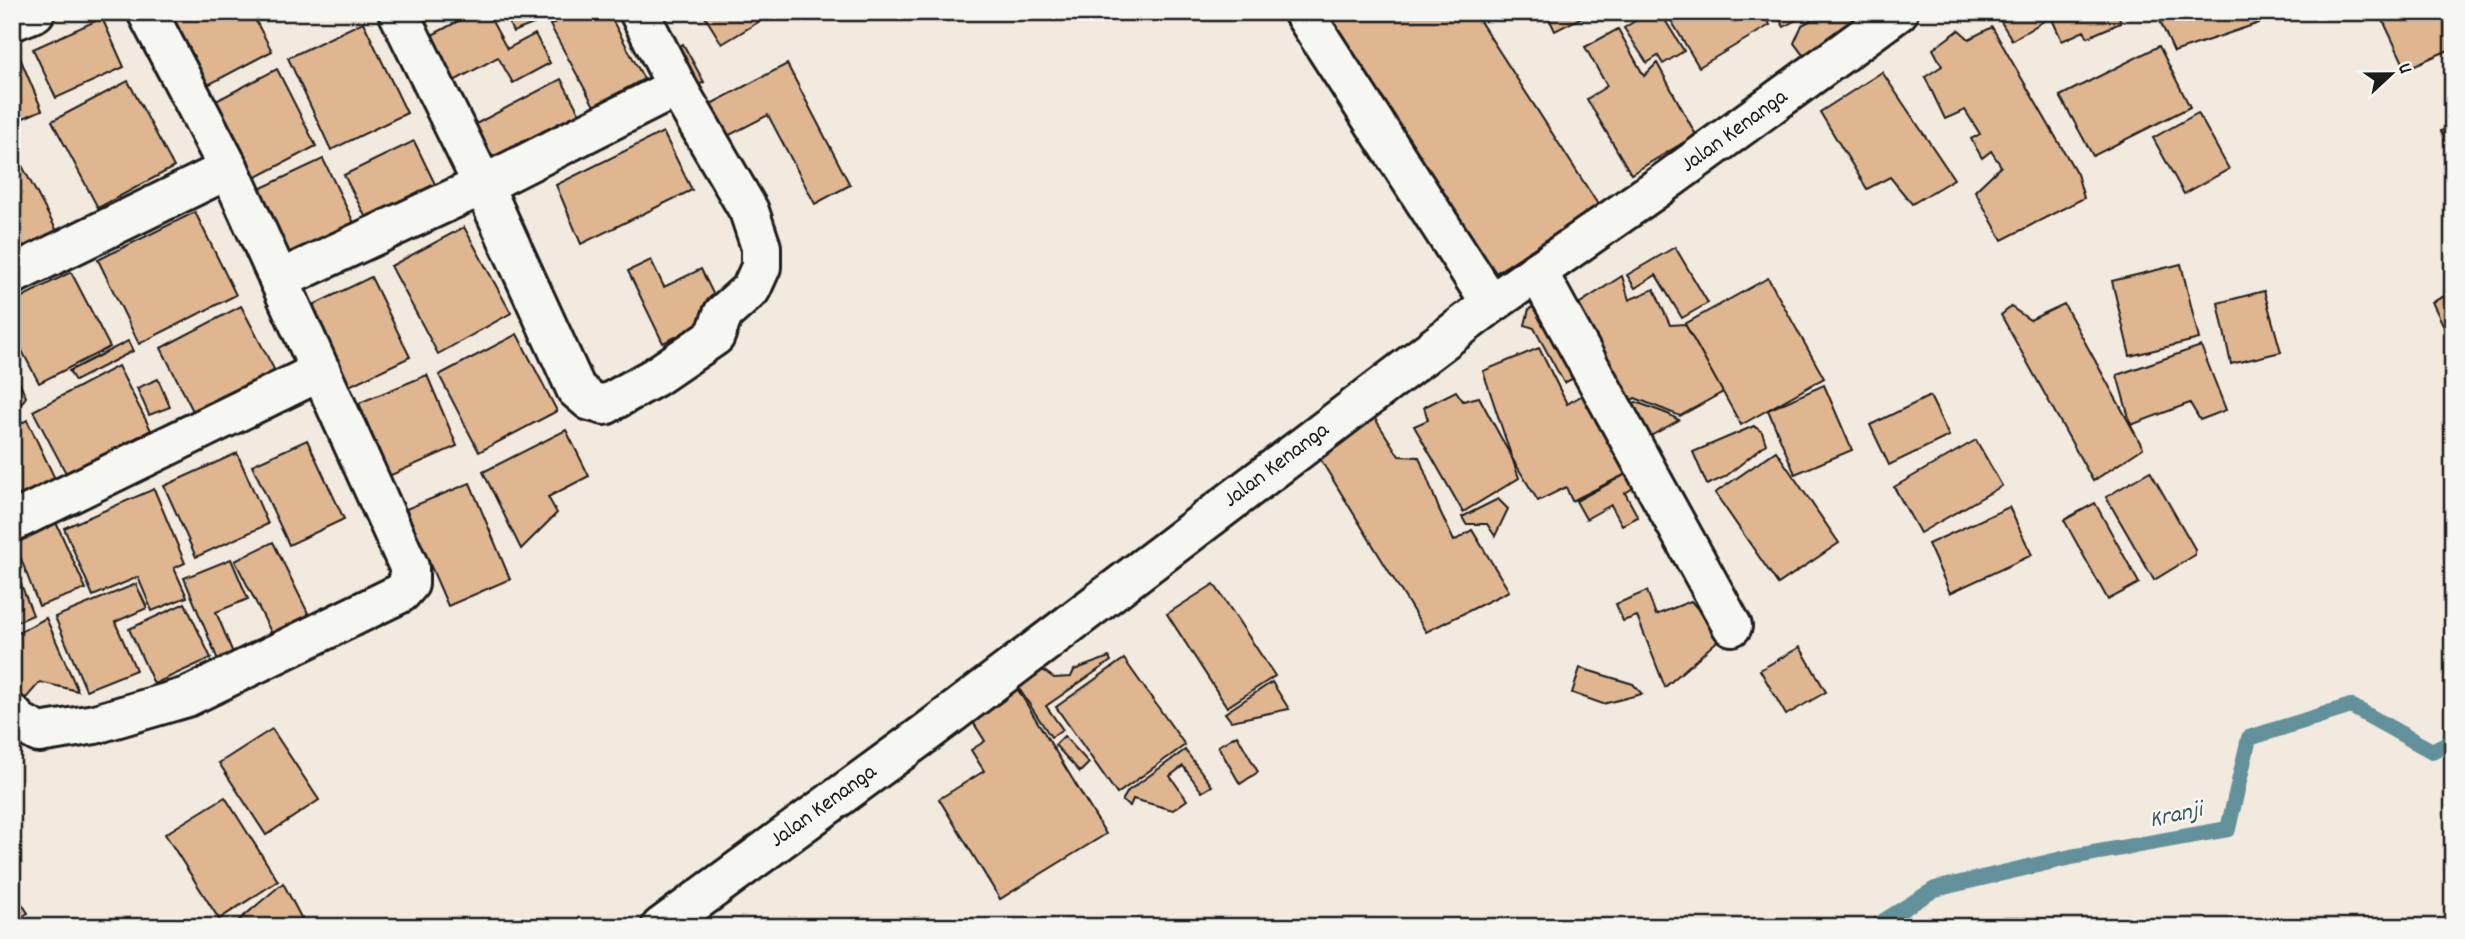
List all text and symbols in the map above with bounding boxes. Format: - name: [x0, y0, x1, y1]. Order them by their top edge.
- north arrow: [2356, 38, 2426, 108]
- text: U: [2389, 60, 2418, 78]
- street label: Jalan Kenanga: [1675, 81, 1796, 182]
- street label: Jalan Kenanga: [1217, 414, 1338, 517]
- street label: Jalan Kenanga: [764, 756, 885, 857]
- water label: Kranji: [2147, 793, 2209, 838]

